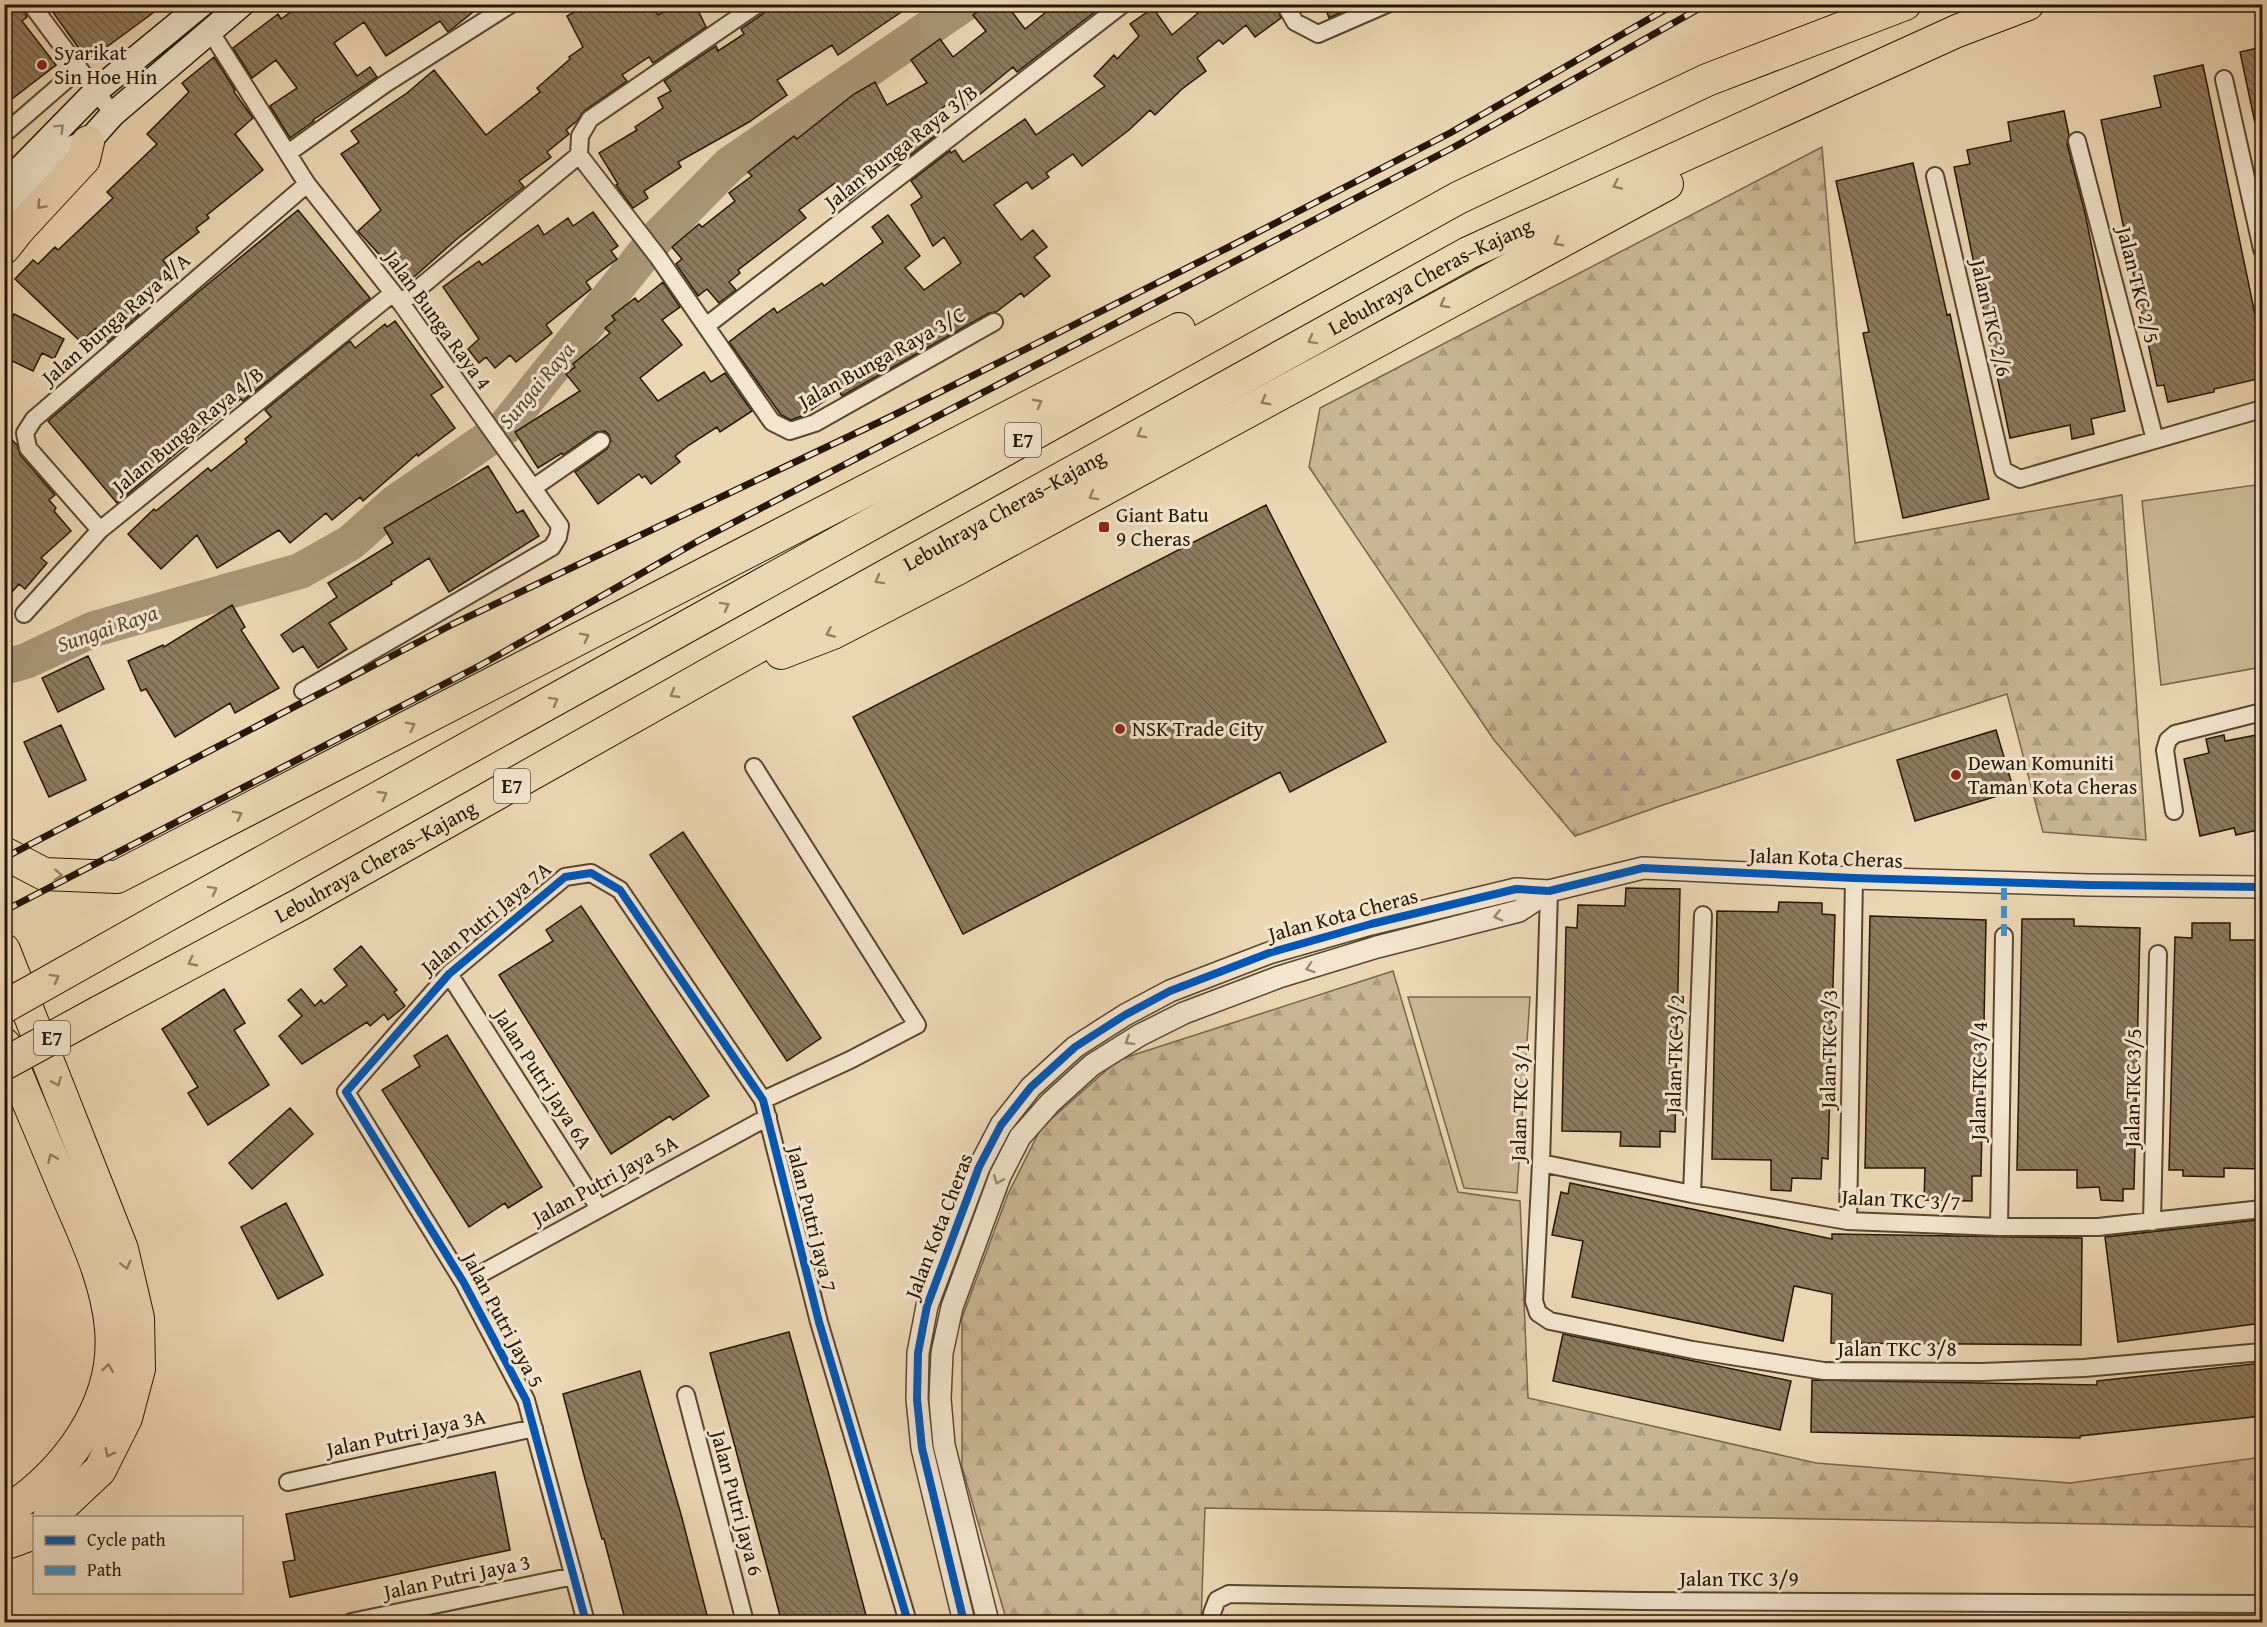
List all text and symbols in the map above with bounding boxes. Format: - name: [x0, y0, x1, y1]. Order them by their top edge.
- place label: Syarikat Sin Hoe Hin: [54, 37, 158, 92]
- marker: Syarikat Sin Hoe Hin: [35, 58, 49, 72]
- street label: Jalan Bunga Raya 3/B: [815, 77, 984, 218]
- one-way arrow: [52, 124, 63, 135]
- one-way arrow: [1612, 178, 1623, 190]
- one-way arrow: [38, 197, 49, 208]
- street label: Lebuhraya Cheras–Kajang: [1322, 210, 1538, 343]
- street label: Jalan TKC 2/5: [2108, 220, 2168, 346]
- one-way arrow: [1553, 235, 1564, 247]
- street label: Jalan Bunga Raya 4: [375, 241, 500, 396]
- street label: Jalan Bunga Raya 4/A: [32, 245, 197, 394]
- street label: Jalan TKC 2/6: [1962, 253, 2020, 379]
- one-way arrow: [1439, 297, 1450, 308]
- street label: Jalan Bunga Raya 3/C: [790, 299, 971, 418]
- one-way arrow: [1308, 333, 1318, 344]
- water label: Sungai Raya: [490, 335, 582, 435]
- street label: Jalan Bunga Raya 4/B: [103, 359, 270, 503]
- one-way arrow: [1261, 394, 1271, 405]
- one-way arrow: [1032, 399, 1043, 410]
- road number: E7: [1005, 423, 1041, 457]
- one-way arrow: [1137, 427, 1147, 439]
- street label: Lebuhraya Cheras–Kajang: [897, 441, 1111, 578]
- one-way arrow: [1089, 488, 1099, 500]
- place label: Giant Batu 9 Cheras: [1116, 499, 1209, 554]
- marker: Giant Batu 9 Cheras: [1097, 520, 1111, 534]
- one-way arrow: [875, 573, 885, 584]
- water label: Sungai Raya: [52, 596, 162, 660]
- one-way arrow: [718, 602, 729, 613]
- one-way arrow: [825, 626, 836, 638]
- one-way arrow: [579, 633, 589, 644]
- one-way arrow: [670, 687, 680, 698]
- one-way arrow: [548, 697, 558, 708]
- place label: NSK Trade City: [1132, 713, 1265, 744]
- one-way arrow: [405, 722, 416, 733]
- marker: NSK Trade City: [1113, 722, 1127, 736]
- place label: Dewan Komuniti Taman Kota Cheras: [1968, 747, 2137, 802]
- marker: Dewan Komuniti Taman Kota Cheras: [1949, 768, 1963, 782]
- road number: E7: [494, 769, 530, 803]
- one-way arrow: [377, 791, 388, 802]
- street label: Lebuhraya Cheras–Kajang: [269, 792, 483, 930]
- one-way arrow: [232, 811, 242, 822]
- street label: Jalan Kota Cheras: [1746, 839, 1903, 876]
- street label: Jalan Putri Jaya 7A: [411, 853, 558, 984]
- one-way arrow: [53, 868, 62, 881]
- street label: Jalan Kota Cheras: [1262, 880, 1421, 950]
- one-way arrow: [207, 886, 217, 897]
- one-way arrow: [1493, 909, 1503, 922]
- one-way arrow: [188, 955, 198, 966]
- one-way arrow: [1305, 961, 1316, 973]
- one-way arrow: [49, 974, 60, 985]
- street label: Jalan TKC 3/3: [1812, 989, 1845, 1112]
- street label: Jalan TKC 3/2: [1657, 994, 1692, 1117]
- street label: Jalan Putri Jaya 6A: [485, 1000, 601, 1155]
- road number: E7: [34, 1021, 70, 1055]
- street label: Jalan TKC 3/4: [1962, 1021, 1995, 1144]
- street label: Jalan TKC 3/5: [2116, 1028, 2149, 1151]
- one-way arrow: [1125, 1034, 1136, 1045]
- street label: Jalan TKC 3/1: [1502, 1042, 1537, 1165]
- one-way arrow: [50, 1076, 63, 1087]
- street label: Jalan Putri Jaya 5A: [524, 1127, 683, 1234]
- street label: Jalan Putri Jaya 7: [779, 1140, 846, 1295]
- street label: Jalan Kota Cheras: [895, 1149, 981, 1306]
- one-way arrow: [47, 1153, 59, 1164]
- one-way arrow: [993, 1174, 1005, 1185]
- street label: Jalan TKC 3/7: [1838, 1181, 1961, 1218]
- street label: Jalan Putri Jaya 5: [453, 1244, 552, 1393]
- one-way arrow: [118, 1259, 131, 1269]
- street label: Jalan TKC 3/8: [1834, 1333, 1957, 1364]
- one-way arrow: [102, 1363, 114, 1372]
- street label: Jalan Putri Jaya 3A: [320, 1400, 489, 1465]
- street label: Jalan Putri Jaya 6: [702, 1424, 772, 1579]
- one-way arrow: [104, 1446, 116, 1457]
- legend: [33, 1516, 243, 1594]
- text: Cycle path: [87, 1526, 166, 1553]
- street label: Jalan Putri Jaya 3: [378, 1546, 533, 1608]
- text: Path: [87, 1556, 122, 1583]
- street label: Jalan TKC 3/9: [1676, 1563, 1799, 1594]

